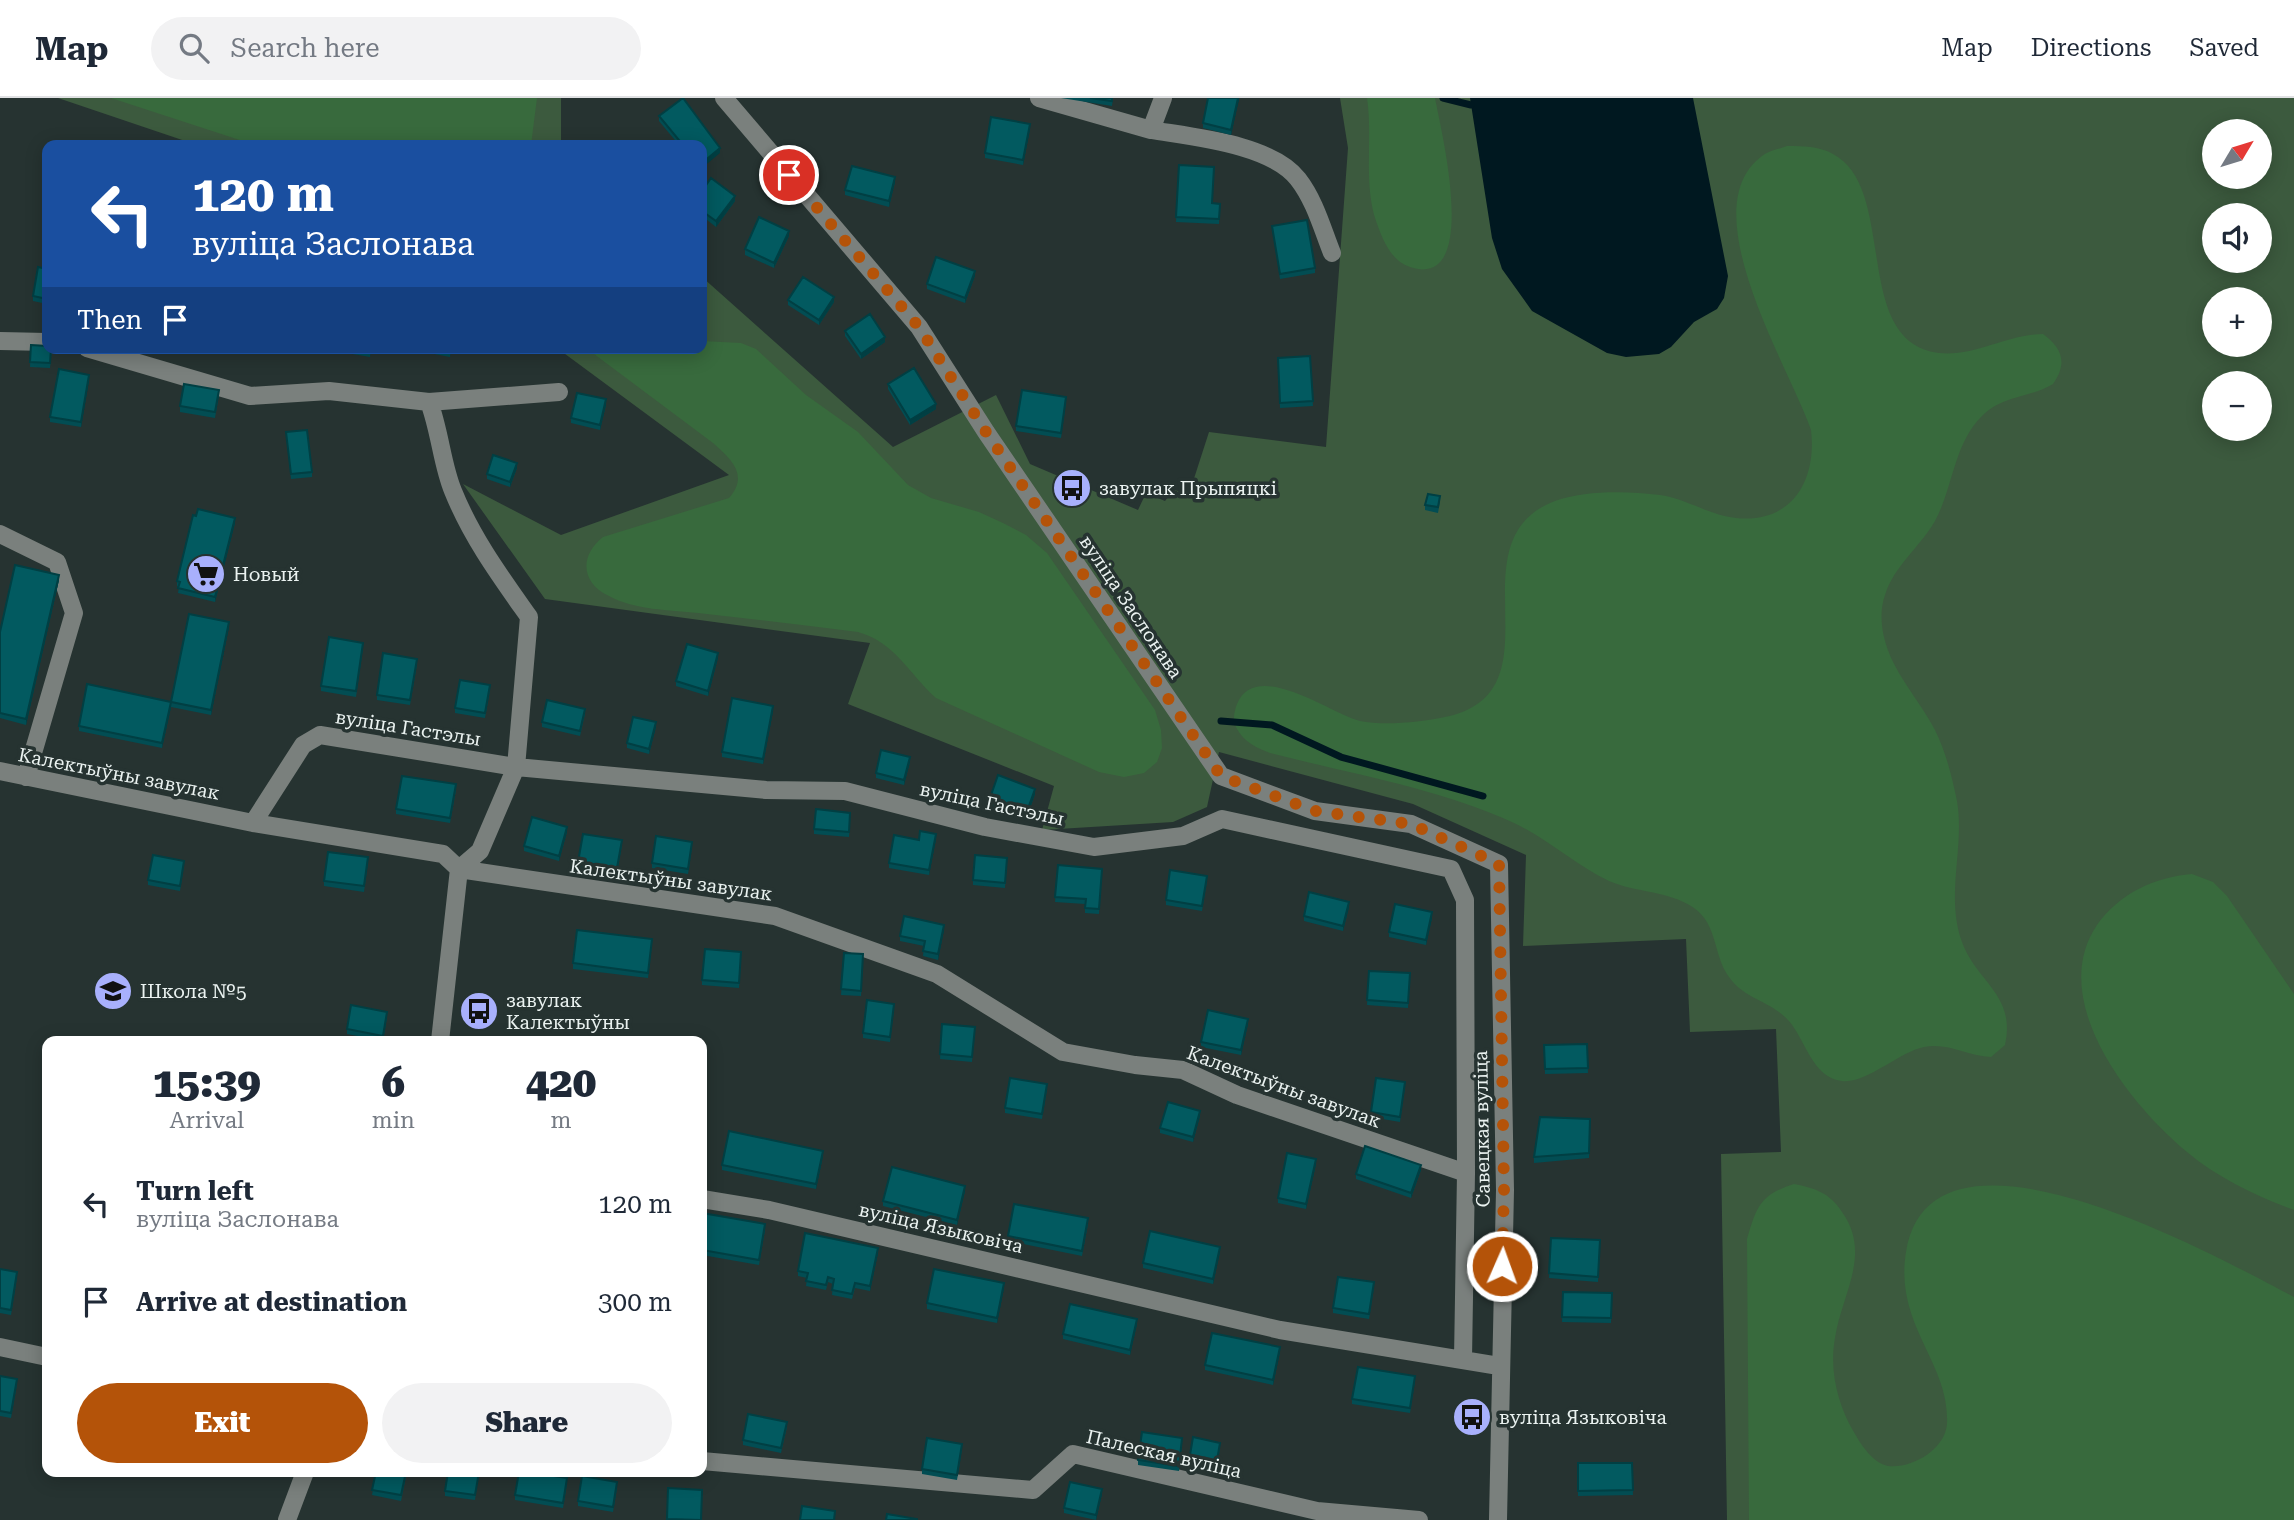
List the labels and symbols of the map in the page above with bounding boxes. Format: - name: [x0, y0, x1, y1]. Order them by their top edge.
- north arrow: [2202, 119, 2272, 189]
- pin: [759, 145, 819, 205]
- bus stop icon: завулак Прыпяцкі: [1051, 467, 1093, 509]
- place label: завулак Прыпяцкі: [1099, 477, 1277, 500]
- street label: вуліца Заслонава: [1075, 531, 1188, 684]
- supermarket icon: Новый: [185, 553, 227, 595]
- place label: Новый: [233, 563, 300, 586]
- street label: вуліца Гастэлы: [334, 705, 482, 751]
- street label: Калектыўны завулак: [16, 743, 222, 805]
- street label: вуліца Гастэлы: [918, 777, 1066, 831]
- street label: Калектыўны завулак: [568, 854, 774, 906]
- school or university icon: Школа №5: [92, 970, 134, 1012]
- place label: Школа №5: [140, 980, 247, 1003]
- place label: завулак Калектыўны: [506, 989, 630, 1034]
- bus stop icon: завулак Калектыўны: [458, 990, 500, 1032]
- street label: Калектыўны завулак: [1184, 1041, 1384, 1133]
- street label: Савецкая вуліца: [1469, 1050, 1495, 1208]
- street label: вуліца Языковіча: [857, 1198, 1026, 1258]
- position arrow: [1465, 1229, 1539, 1303]
- bus stop icon: вуліца Языковіча: [1451, 1396, 1493, 1438]
- place label: вуліца Языковіча: [1499, 1406, 1668, 1429]
- street label: Палеская вуліца: [1084, 1425, 1245, 1483]

